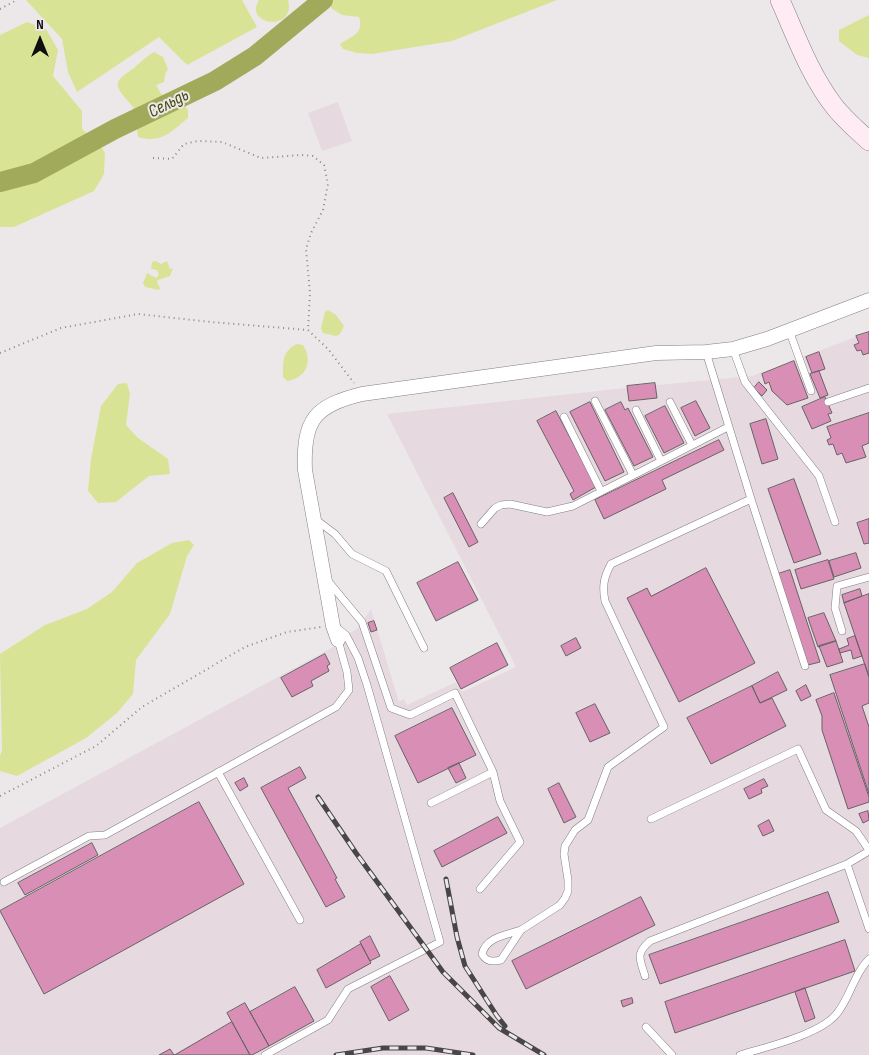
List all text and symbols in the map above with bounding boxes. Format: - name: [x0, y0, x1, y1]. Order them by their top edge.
- north arrow: [15, 15, 65, 65]
- text: N: [36, 16, 44, 33]
- water label: Сельдь: [145, 85, 193, 123]

